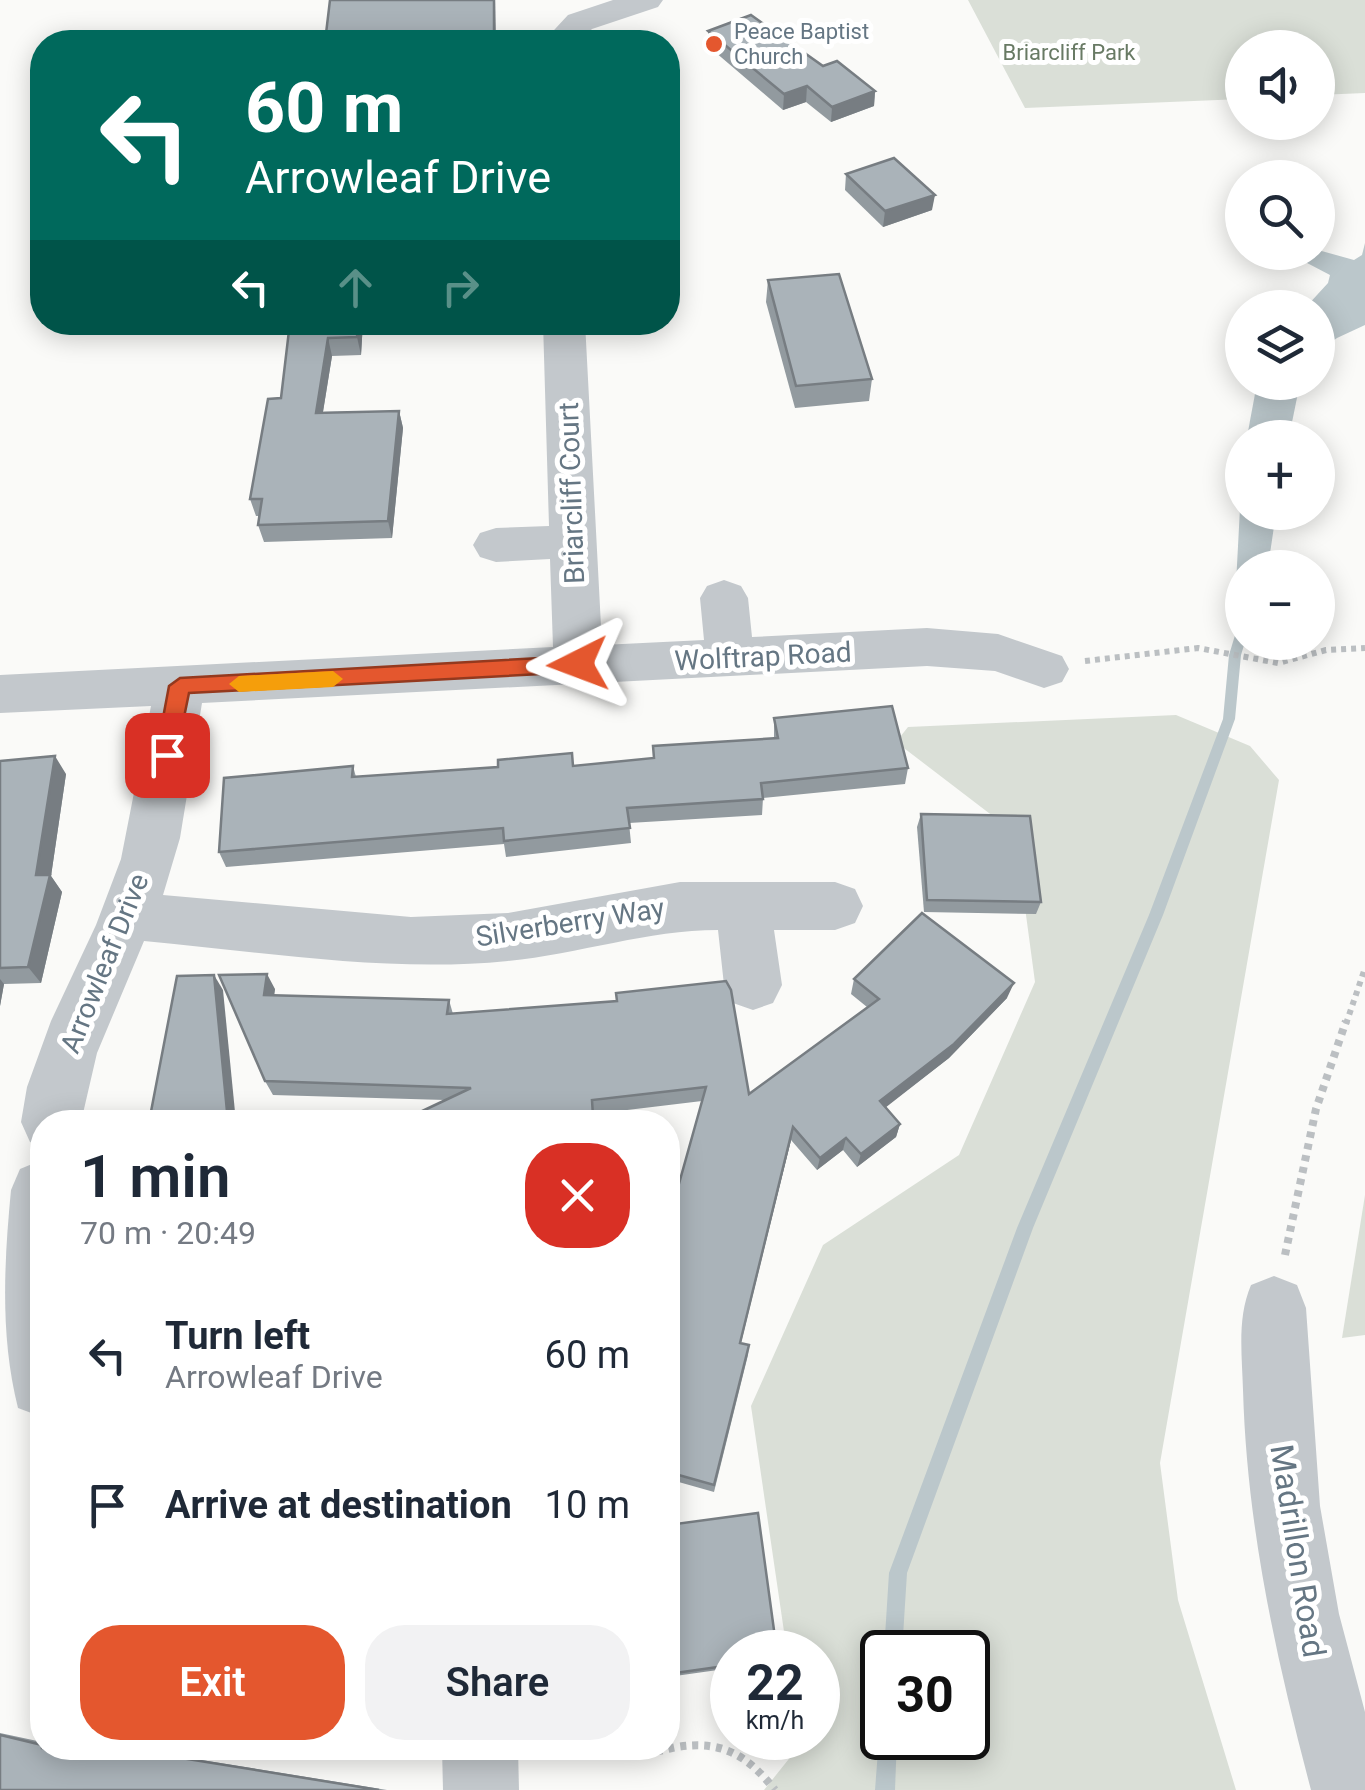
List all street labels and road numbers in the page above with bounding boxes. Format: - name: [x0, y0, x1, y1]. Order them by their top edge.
- street label: Briarcliff Court: [552, 402, 591, 584]
- street label: Wolftrap Road: [674, 635, 852, 678]
- street label: Arrowleaf Drive: [53, 869, 155, 1058]
- street label: Silverberry Way: [473, 891, 667, 954]
- street label: Madrillon Road: [1262, 1442, 1334, 1660]

